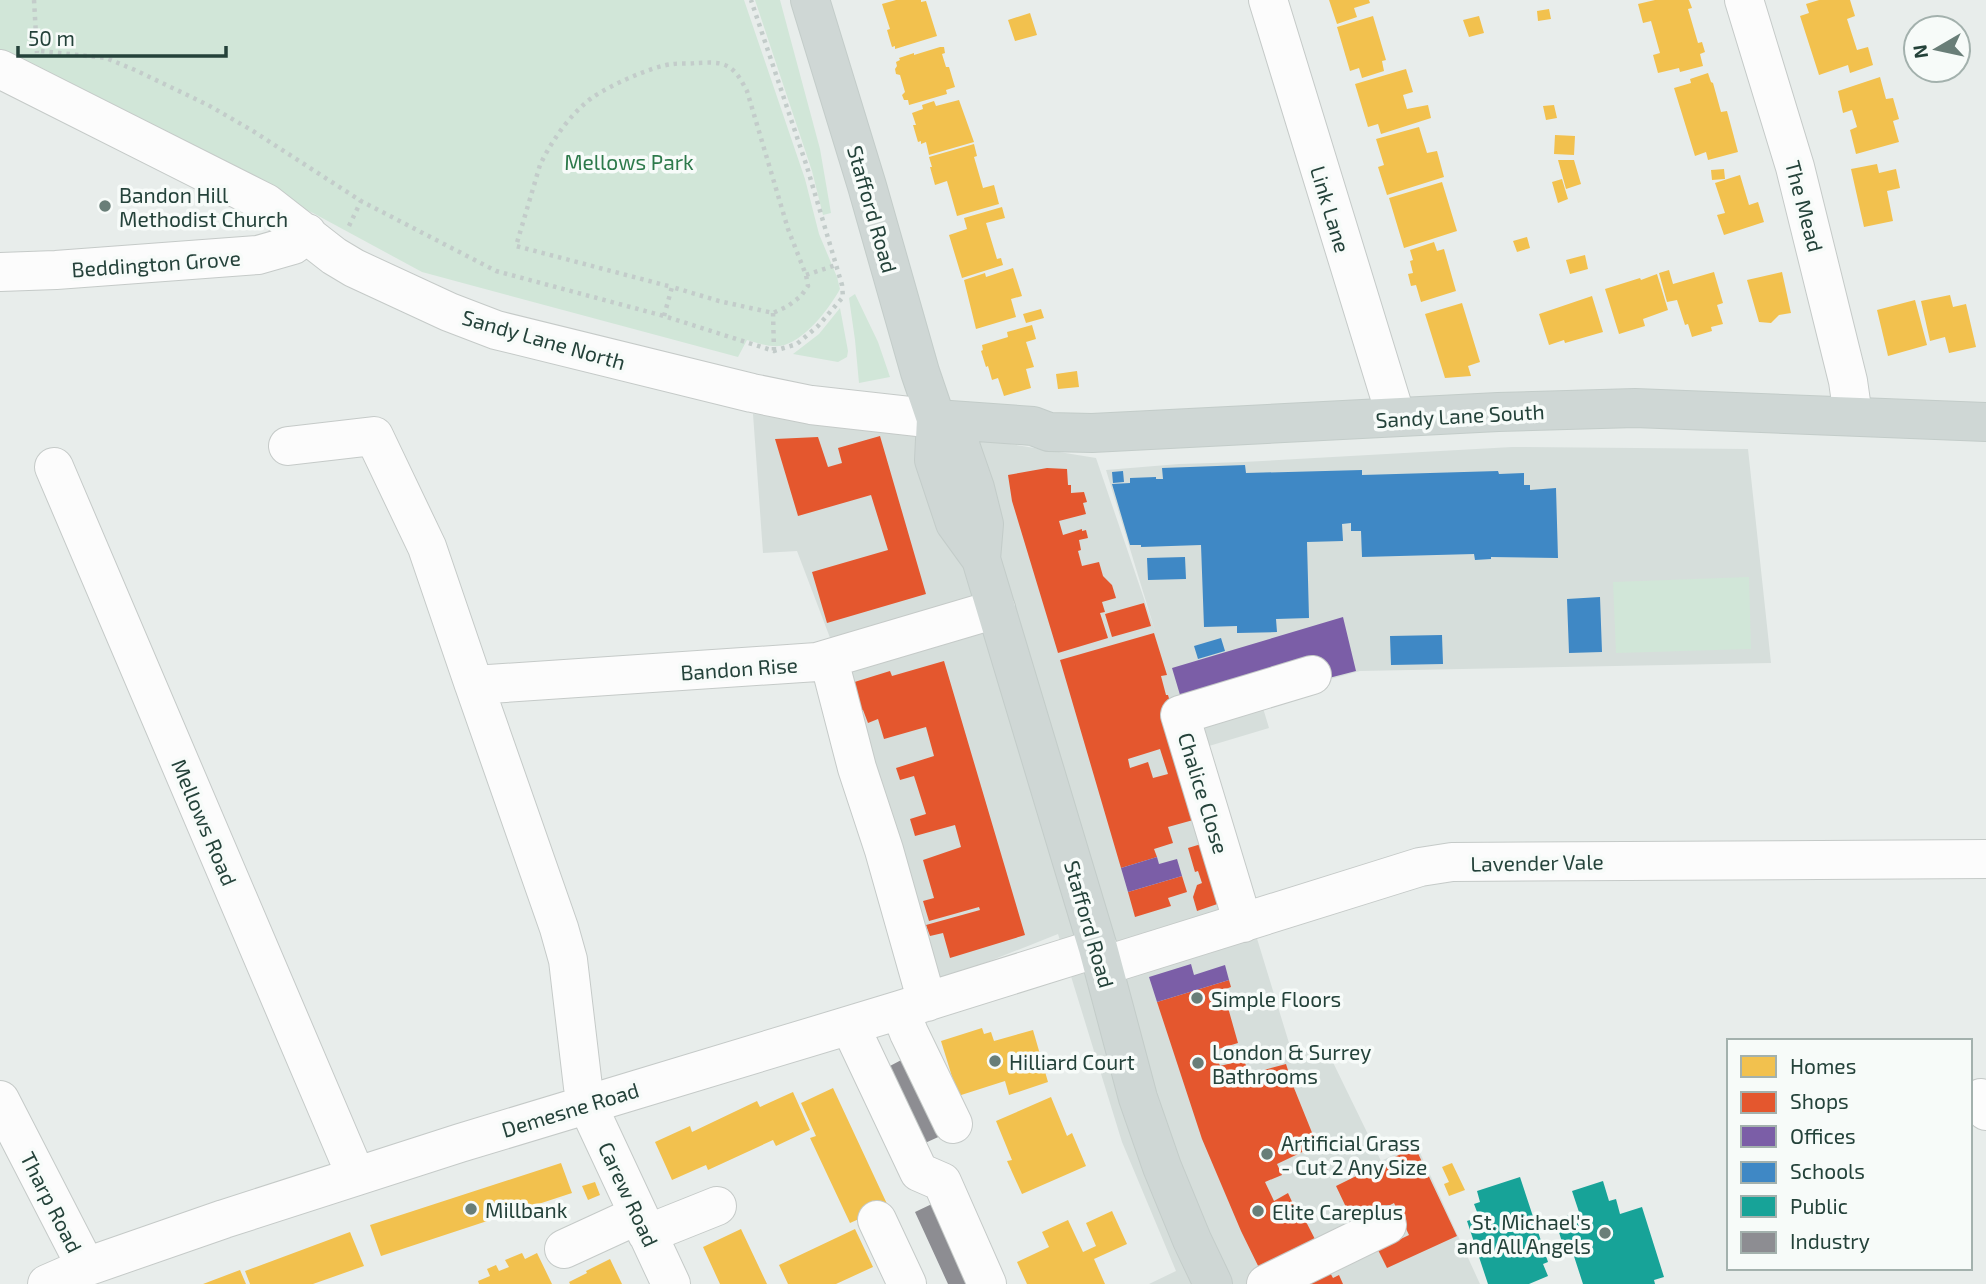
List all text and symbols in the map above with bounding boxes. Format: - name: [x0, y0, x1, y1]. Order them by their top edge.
- scale bar: [18, 14, 226, 58]
- north arrow: [1902, 14, 1972, 84]
- text: 50 m: [28, 25, 75, 50]
- text: N: [1907, 43, 1932, 60]
- street label: Stafford Road: [843, 143, 903, 275]
- park label: Mellows Park: [564, 149, 694, 174]
- street label: The Mead: [1781, 158, 1829, 254]
- street label: Link Lane: [1306, 163, 1356, 255]
- place label: Bandon Hill Methodist Church: [119, 182, 288, 231]
- marker: Bandon Hill Methodist Church: [97, 198, 113, 214]
- street label: Beddington Grove: [70, 245, 242, 281]
- street label: Sandy Lane North: [459, 304, 629, 374]
- street label: Sandy Lane South: [1375, 398, 1545, 432]
- street label: Bandon Rise: [679, 651, 799, 685]
- street label: Chalice Close: [1174, 729, 1234, 857]
- street label: Mellows Road: [167, 755, 243, 889]
- street label: Lavender Vale: [1470, 848, 1604, 876]
- street label: Stafford Road: [1060, 858, 1120, 990]
- place label: Simple Floors: [1211, 986, 1341, 1011]
- marker: Simple Floors: [1189, 990, 1205, 1006]
- place label: London & Surrey Bathrooms: [1212, 1039, 1371, 1088]
- legend: [1727, 1039, 1972, 1270]
- place label: Hilliard Court: [1009, 1049, 1135, 1074]
- marker: Hilliard Court: [987, 1053, 1003, 1069]
- text: Homes: [1790, 1053, 1856, 1078]
- marker: London & Surrey Bathrooms: [1190, 1055, 1206, 1071]
- street label: Demesne Road: [498, 1076, 642, 1142]
- text: Shops: [1790, 1088, 1849, 1113]
- text: Offices: [1790, 1123, 1856, 1148]
- place label: Artificial Grass - Cut 2 Any Size: [1281, 1130, 1427, 1179]
- street label: Carew Road: [594, 1138, 664, 1250]
- marker: Artificial Grass - Cut 2 Any Size: [1259, 1146, 1275, 1162]
- street label: Tharp Road: [16, 1148, 88, 1256]
- text: Schools: [1790, 1158, 1865, 1183]
- text: Public: [1790, 1193, 1848, 1218]
- place label: Millbank: [485, 1197, 568, 1222]
- place label: Elite Careplus: [1272, 1199, 1403, 1224]
- marker: Millbank: [463, 1201, 479, 1217]
- marker: Elite Careplus: [1250, 1203, 1266, 1219]
- place label: St. Michael's and All Angels: [1457, 1209, 1591, 1258]
- marker: St. Michael's and All Angels: [1597, 1225, 1613, 1241]
- text: Industry: [1790, 1228, 1870, 1253]

